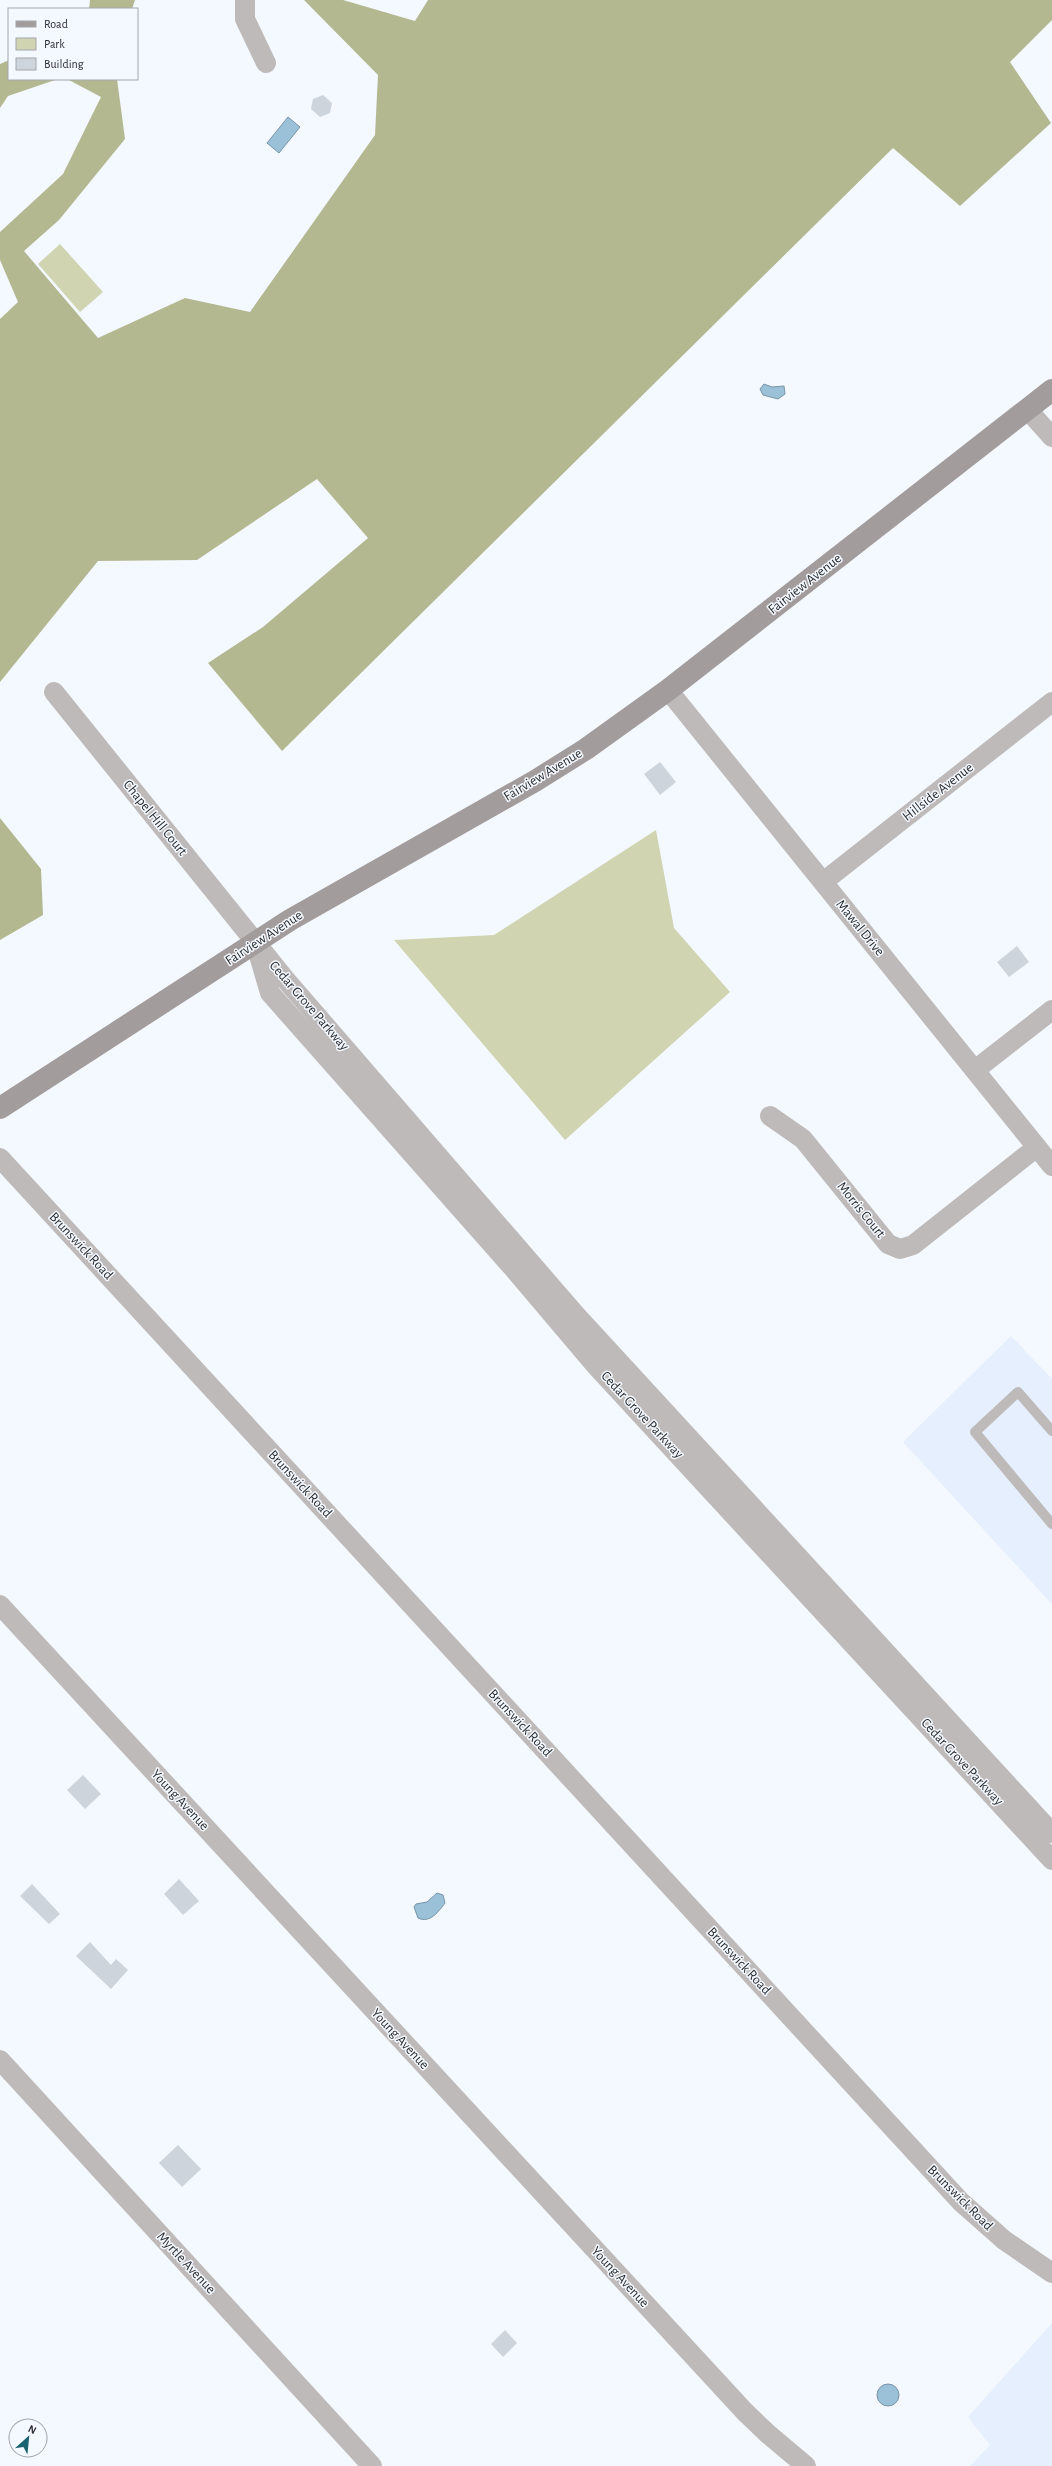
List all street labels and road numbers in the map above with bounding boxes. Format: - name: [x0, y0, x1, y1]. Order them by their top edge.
- street label: Fairview Avenue: [766, 551, 844, 617]
- street label: Fairview Avenue: [501, 746, 585, 804]
- street label: Hillside Avenue: [900, 760, 976, 824]
- street label: Chapel Hill Court: [120, 778, 190, 859]
- street label: Mawal Drive: [833, 897, 887, 959]
- street label: Fairview Avenue: [223, 908, 305, 968]
- street label: Cedar Grove Parkway: [267, 959, 351, 1053]
- street label: Morris Court: [834, 1179, 888, 1241]
- street label: Brunswick Road: [47, 1210, 115, 1282]
- street label: Cedar Grove Parkway: [598, 1369, 686, 1461]
- street label: Brunswick Road: [266, 1448, 334, 1520]
- street label: Brunswick Road: [486, 1687, 554, 1759]
- street label: Cedar Grove Parkway: [918, 1716, 1006, 1808]
- street label: Young Avenue: [148, 1767, 212, 1833]
- street label: Brunswick Road: [705, 1925, 773, 1997]
- street label: Young Avenue: [368, 2006, 432, 2072]
- street label: Brunswick Road: [925, 2163, 995, 2233]
- street label: Myrtle Avenue: [154, 2229, 218, 2297]
- street label: Young Avenue: [588, 2244, 652, 2310]

